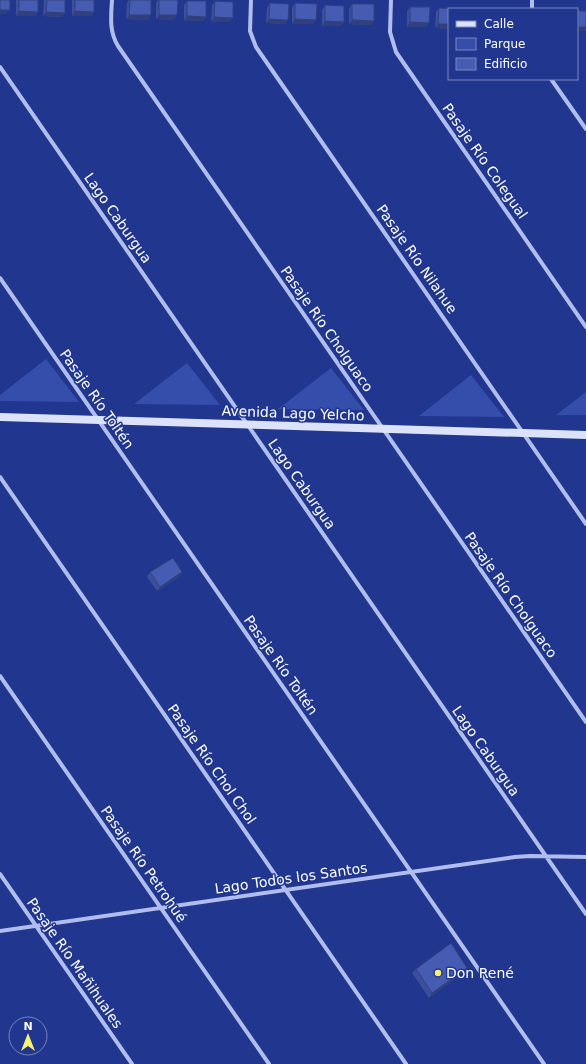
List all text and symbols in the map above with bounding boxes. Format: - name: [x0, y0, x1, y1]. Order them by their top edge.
- legend: [448, 8, 578, 80]
- text: Calle: [484, 17, 514, 31]
- text: Parque: [484, 37, 525, 51]
- text: Edificio: [484, 57, 527, 71]
- street label: Pasaje Río Colegual: [439, 100, 531, 222]
- street label: Lago Caburgua: [81, 170, 155, 266]
- street label: Pasaje Río Nilahue: [373, 202, 461, 316]
- street label: Pasaje Río Cholguaco: [278, 263, 376, 395]
- street label: Pasaje Río Toltén: [57, 346, 137, 452]
- street label: Avenida Lago Yelcho: [221, 403, 365, 423]
- street label: Lago Caburgua: [265, 436, 339, 532]
- street label: Pasaje Río Cholguaco: [462, 529, 560, 661]
- street label: Pasaje Río Toltén: [241, 612, 321, 718]
- street label: Pasaje Río Chol Chol: [165, 701, 259, 827]
- street label: Lago Caburgua: [449, 703, 523, 799]
- street label: Pasaje Río Petrohué: [98, 803, 190, 925]
- street label: Lago Todos los Santos: [214, 859, 368, 897]
- street label: Pasaje Río Mañihuales: [24, 895, 126, 1031]
- place label: Don René: [446, 965, 514, 981]
- marker: Don René: [433, 968, 443, 978]
- north arrow: [8, 1016, 48, 1056]
- text: N: [23, 1020, 33, 1033]

